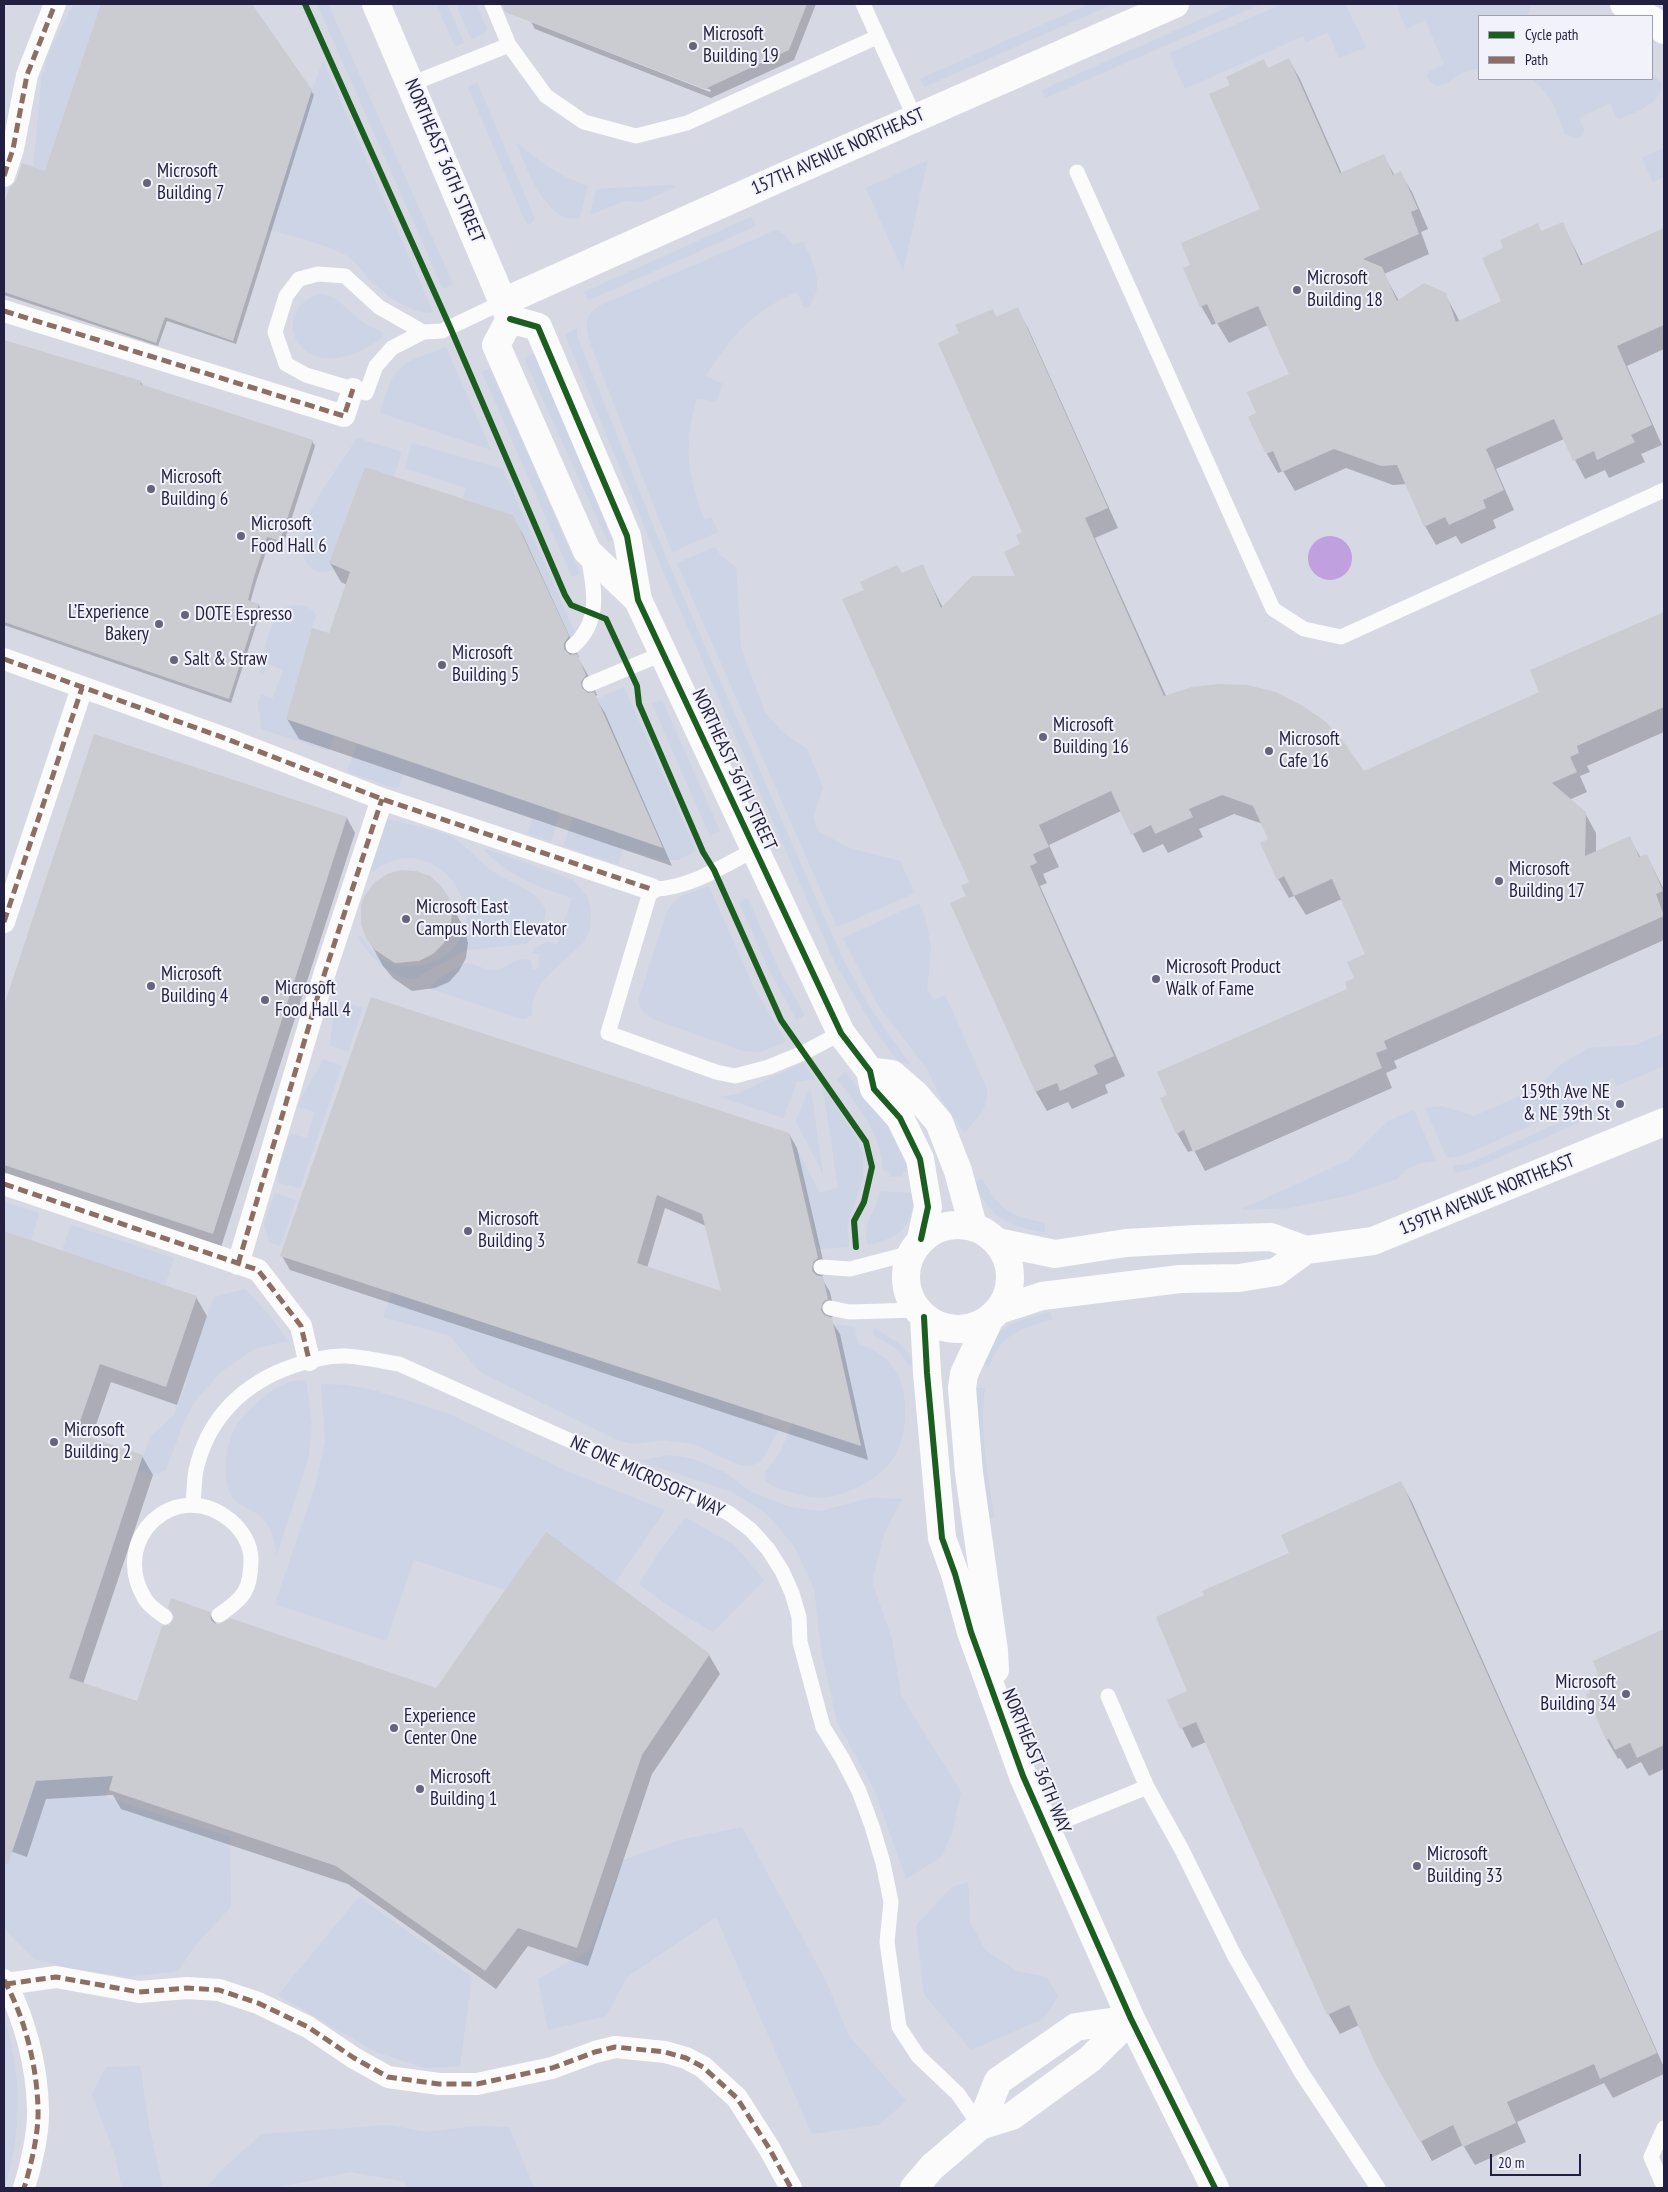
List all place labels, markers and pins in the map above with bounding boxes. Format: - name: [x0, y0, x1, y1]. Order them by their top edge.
- place label: Microsoft Building 19: [703, 24, 779, 68]
- marker: Microsoft Building 19: [687, 40, 699, 52]
- place label: Microsoft Building 7: [157, 161, 224, 205]
- marker: Microsoft Building 7: [141, 177, 153, 189]
- place label: Microsoft Building 18: [1307, 268, 1383, 312]
- marker: Microsoft Building 18: [1291, 284, 1303, 296]
- place label: Microsoft Building 6: [161, 467, 228, 511]
- marker: Microsoft Building 6: [145, 483, 157, 495]
- place label: Microsoft Food Hall 6: [251, 514, 327, 558]
- marker: Microsoft Food Hall 6: [235, 530, 247, 542]
- place label: L’Experience Bakery: [68, 602, 149, 646]
- place label: DOTE Espresso: [195, 604, 292, 626]
- marker: DOTE Espresso: [179, 609, 191, 621]
- marker: L’Experience Bakery: [153, 618, 165, 630]
- place label: Microsoft Building 5: [452, 643, 519, 687]
- place label: Salt & Straw: [184, 649, 267, 671]
- marker: Salt & Straw: [168, 654, 180, 666]
- marker: Microsoft Building 5: [436, 659, 448, 671]
- place label: Microsoft Building 16: [1053, 715, 1129, 759]
- place label: Microsoft Cafe 16: [1279, 729, 1340, 773]
- marker: Microsoft Building 16: [1037, 731, 1049, 743]
- marker: Microsoft Cafe 16: [1263, 745, 1275, 757]
- place label: Microsoft Building 17: [1509, 859, 1585, 903]
- marker: Microsoft Building 17: [1493, 875, 1505, 887]
- place label: Microsoft East Campus North Elevator: [416, 897, 567, 941]
- marker: Microsoft East Campus North Elevator: [400, 913, 412, 925]
- place label: Microsoft Product Walk of Fame: [1166, 957, 1281, 1001]
- place label: Microsoft Building 4: [161, 964, 228, 1008]
- marker: Microsoft Product Walk of Fame: [1150, 973, 1162, 985]
- place label: Microsoft Food Hall 4: [275, 978, 351, 1022]
- marker: Microsoft Building 4: [145, 980, 157, 992]
- marker: Microsoft Food Hall 4: [259, 994, 271, 1006]
- place label: 159th Ave NE & NE 39th St: [1521, 1082, 1610, 1126]
- marker: 159th Ave NE & NE 39th St: [1614, 1098, 1626, 1110]
- place label: Microsoft Building 3: [478, 1209, 545, 1253]
- marker: Microsoft Building 3: [462, 1225, 474, 1237]
- place label: Microsoft Building 2: [64, 1420, 131, 1464]
- marker: Microsoft Building 2: [48, 1436, 60, 1448]
- place label: Microsoft Building 34: [1540, 1672, 1616, 1716]
- marker: Microsoft Building 34: [1620, 1688, 1632, 1700]
- place label: Experience Center One: [404, 1706, 477, 1750]
- marker: Experience Center One: [388, 1722, 400, 1734]
- place label: Microsoft Building 1: [430, 1767, 497, 1811]
- marker: Microsoft Building 1: [414, 1783, 426, 1795]
- place label: Microsoft Building 33: [1427, 1844, 1503, 1888]
- marker: Microsoft Building 33: [1411, 1860, 1423, 1872]

